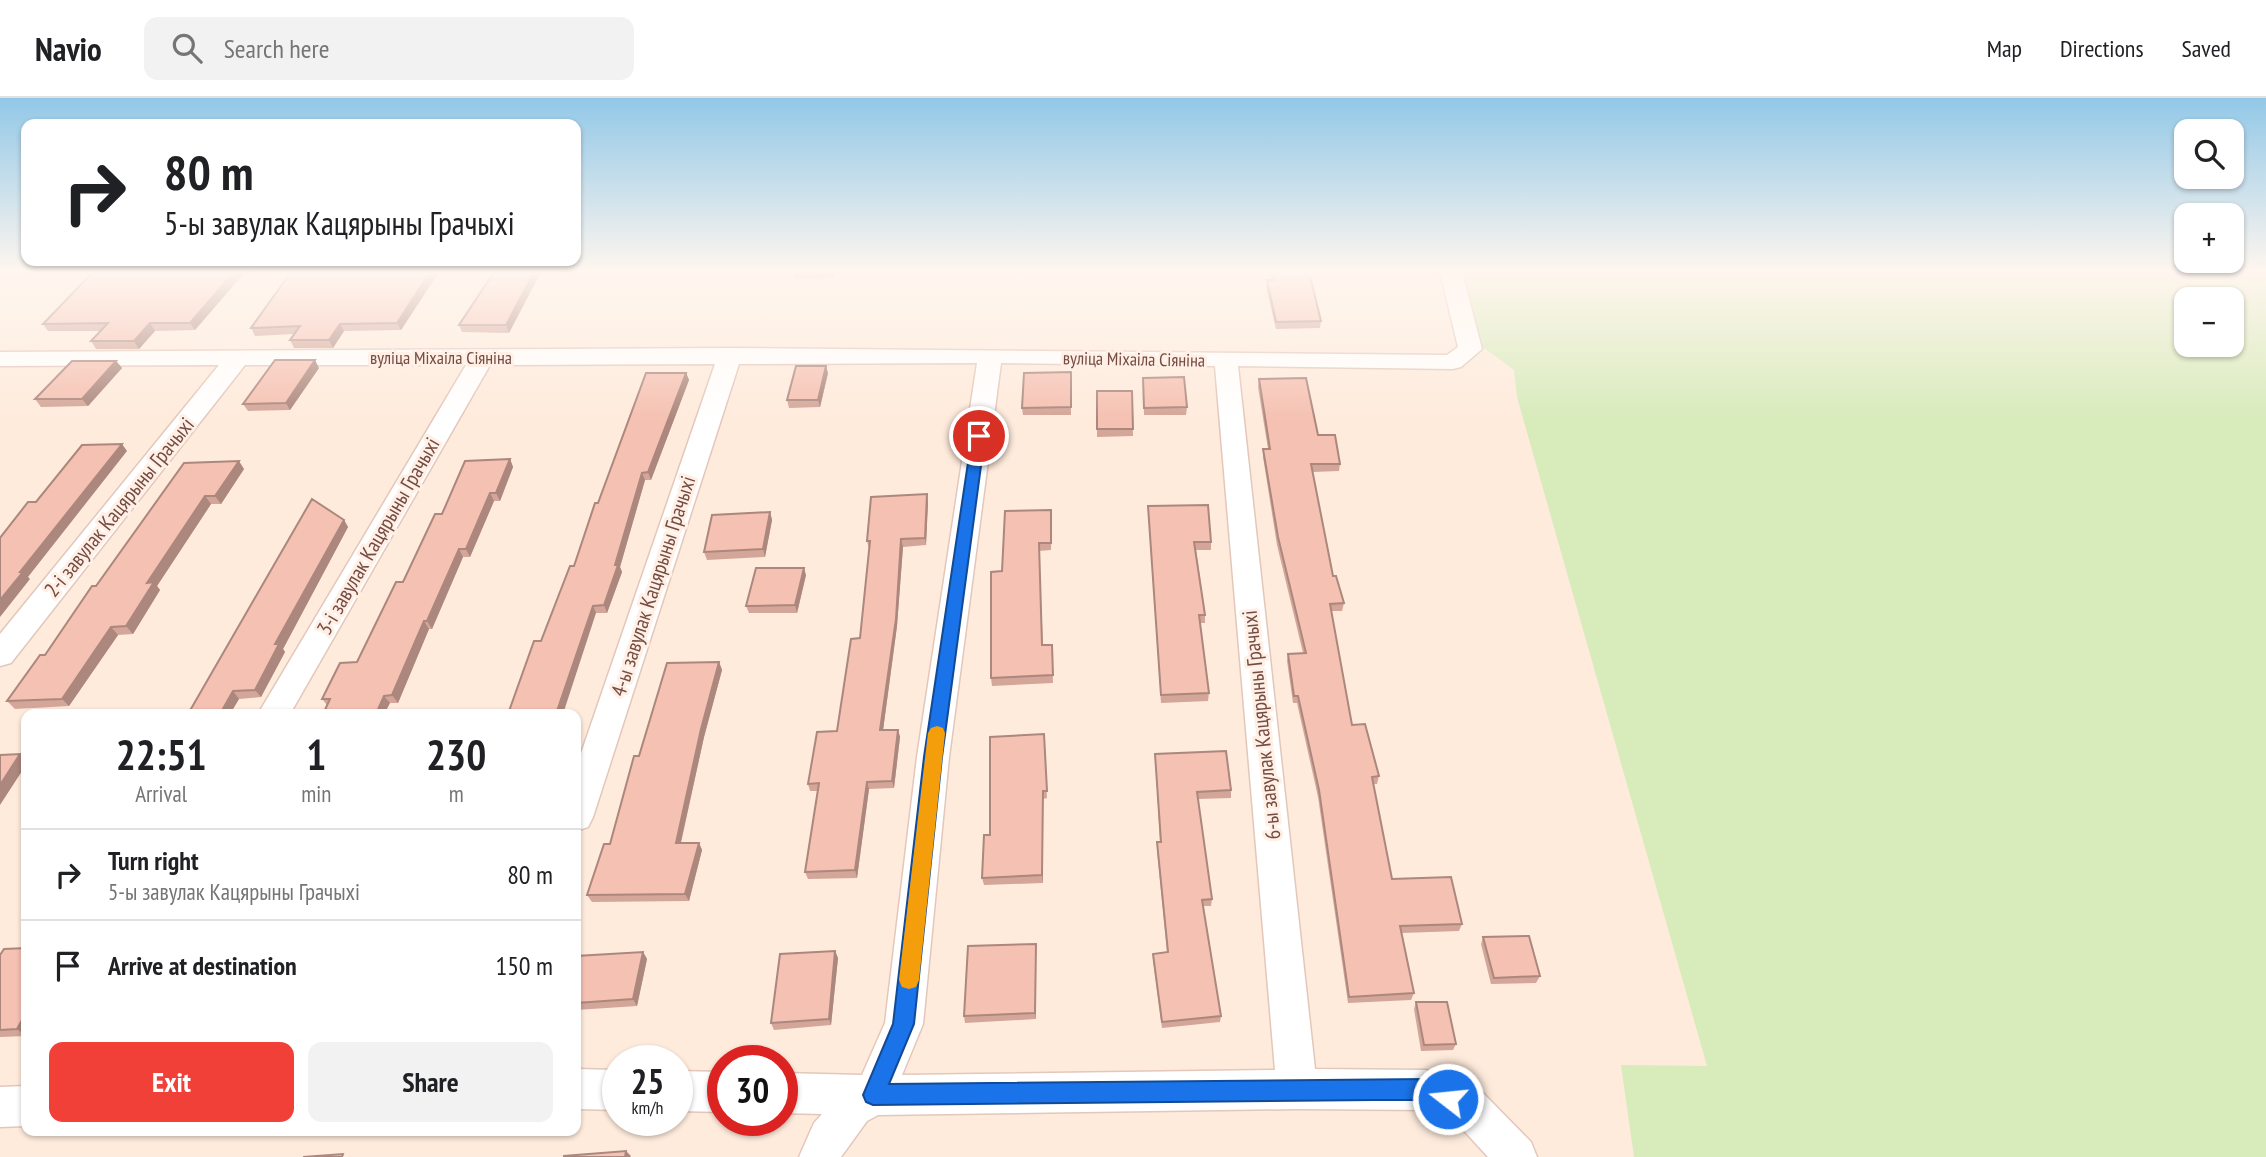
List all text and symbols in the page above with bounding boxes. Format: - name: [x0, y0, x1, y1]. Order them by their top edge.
- search box: [144, 17, 634, 80]
- text: Navio: [35, 27, 102, 70]
- icon: search: [168, 29, 206, 67]
- text: Search here: [224, 32, 329, 65]
- text: Map: [1987, 33, 2022, 64]
- text: Directions: [2060, 33, 2144, 64]
- text: Saved: [2182, 33, 2231, 64]
- map controls: [2174, 119, 2244, 357]
- button: search: [2174, 119, 2244, 189]
- text: 80 m: [164, 140, 253, 204]
- icon: right: [49, 147, 140, 238]
- text: 5-ы завулак Кацярыны Грачыхі: [164, 202, 515, 244]
- button: +: [2174, 203, 2244, 273]
- button: −: [2174, 287, 2244, 357]
- street label: вуліца Міхаіла Сіяніна: [370, 346, 512, 369]
- street label: вуліца Міхаіла Сіяніна: [1063, 346, 1205, 372]
- pin: [949, 406, 1009, 466]
- street label: 2-і завулак Кацярыны Грачыхі: [38, 412, 200, 602]
- icon: arrive: [960, 417, 998, 455]
- street label: 3-і завулак Кацярыны Грачыхі: [310, 433, 446, 639]
- street label: 4-ы завулак Кацярыны Грачыхі: [605, 472, 701, 700]
- street label: 6-ы завулак Кацярыны Грачыхі: [1236, 609, 1286, 841]
- text: 22:51: [116, 727, 207, 782]
- text: 1: [306, 727, 326, 782]
- text: 230: [426, 727, 486, 782]
- text: Arrival: [135, 779, 187, 808]
- text: min: [301, 779, 331, 808]
- text: m: [449, 779, 464, 808]
- text: Turn right: [108, 844, 199, 877]
- icon: right: [49, 856, 87, 894]
- text: 80 m: [507, 858, 553, 891]
- text: 5-ы завулак Кацярыны Грачыхі: [108, 877, 360, 906]
- icon: arrive: [49, 947, 87, 985]
- text: Arrive at destination: [108, 949, 297, 982]
- text: 150 m: [495, 949, 553, 982]
- button: Exit: [49, 1042, 294, 1122]
- button: Share: [308, 1042, 553, 1122]
- speed limit sign: 30: [707, 1045, 798, 1136]
- text: 25: [631, 1058, 664, 1104]
- position arrow: [1411, 1062, 1485, 1136]
- text: km/h: [632, 1096, 663, 1119]

